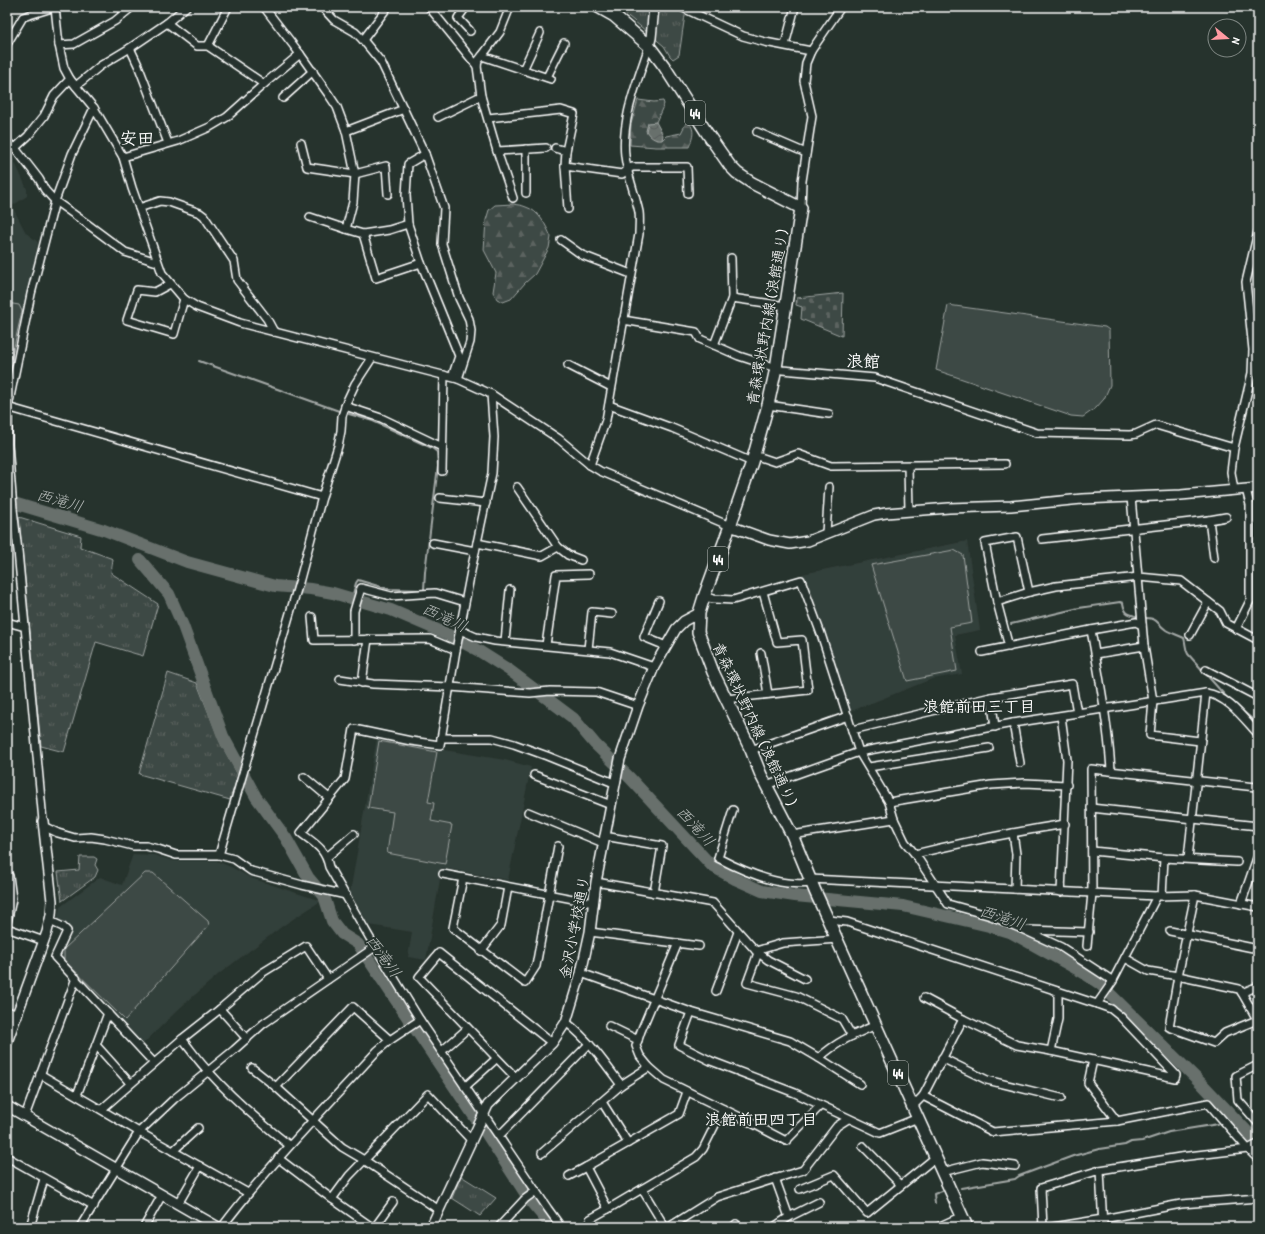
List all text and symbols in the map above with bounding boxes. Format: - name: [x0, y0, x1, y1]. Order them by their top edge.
- north arrow: [1207, 18, 1247, 58]
- text: N: [1229, 36, 1244, 46]
- road number: 44: [685, 101, 705, 125]
- district label: 安田: [120, 126, 154, 149]
- street label: 青森環状野内線 (浪館通り): [741, 227, 793, 407]
- district label: 浪館: [846, 349, 880, 372]
- water label: 西滝川: [34, 483, 86, 517]
- road number: 44: [708, 547, 728, 571]
- water label: 西滝川: [419, 597, 471, 637]
- street label: 青森環状野内線 (浪館通り): [708, 638, 802, 810]
- district label: 浪館前田三丁目: [923, 695, 1035, 717]
- water label: 西滝川: [672, 801, 720, 851]
- street label: 金沢小学校通り: [554, 873, 594, 981]
- water label: 西滝川: [977, 899, 1029, 935]
- water label: 西滝川: [361, 930, 407, 982]
- road number: 44: [888, 1061, 908, 1085]
- district label: 浪館前田四丁目: [705, 1108, 817, 1130]

